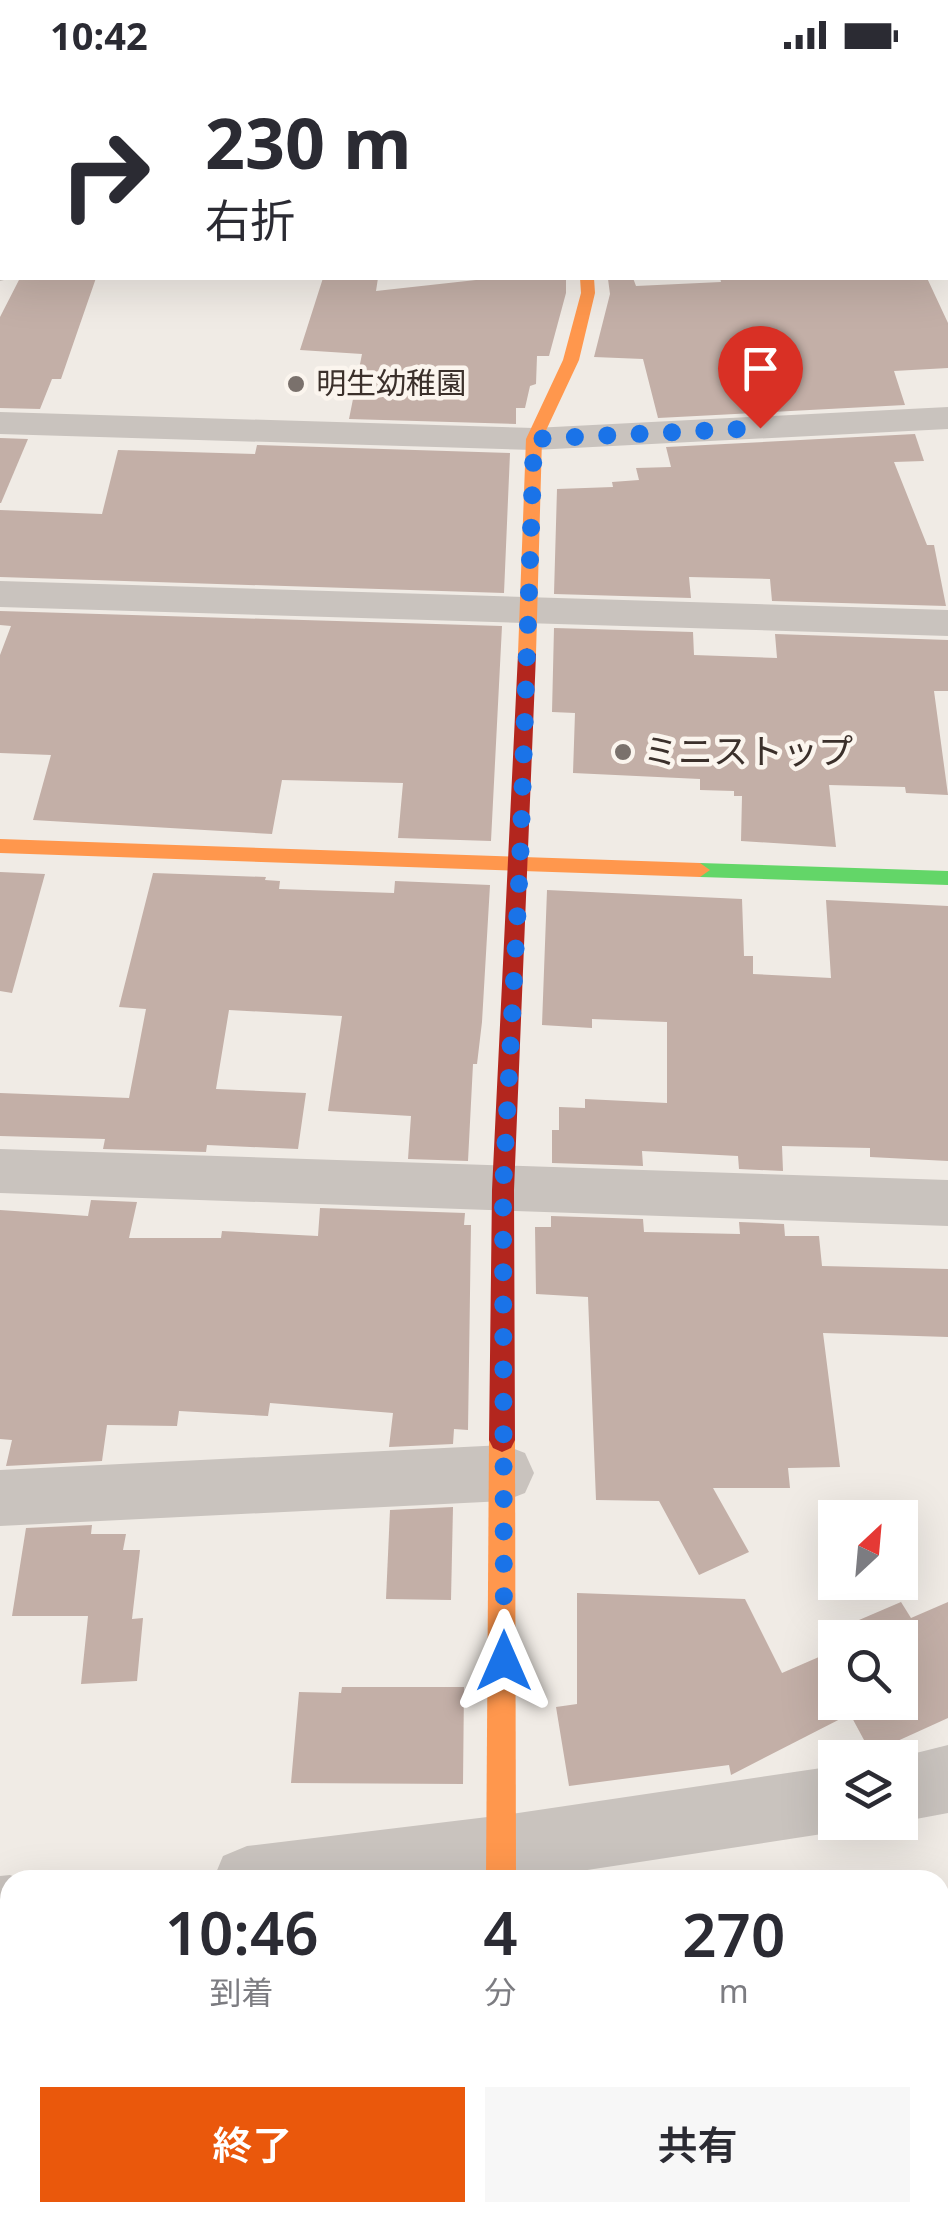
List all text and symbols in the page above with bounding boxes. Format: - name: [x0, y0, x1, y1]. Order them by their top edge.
- text: 10:42: [50, 9, 148, 61]
- text: 230 m: [205, 94, 412, 190]
- icon: right: [40, 110, 170, 240]
- text: 右折: [205, 189, 295, 250]
- pin: [718, 326, 803, 429]
- icon: arrive: [733, 341, 788, 396]
- place label: 明生幼稚園: [316, 362, 466, 403]
- marker: 明生幼稚園: [285, 373, 307, 395]
- place label: ミニストップ: [643, 727, 853, 774]
- marker: ミニストップ: [612, 741, 634, 763]
- north arrow: [818, 1500, 918, 1600]
- map controls: [818, 1500, 918, 1840]
- position arrow: [452, 1609, 556, 1713]
- button: search: [818, 1620, 918, 1720]
- button: layers: [818, 1740, 918, 1840]
- text: 10:46: [165, 1891, 319, 1973]
- text: 4: [483, 1891, 518, 1973]
- text: 270: [682, 1893, 785, 1975]
- text: m: [719, 1969, 749, 2012]
- text: 到着: [210, 1970, 274, 2013]
- text: 分: [484, 1970, 516, 2013]
- button: 終了: [40, 2087, 465, 2202]
- button: 共有: [485, 2087, 910, 2202]

